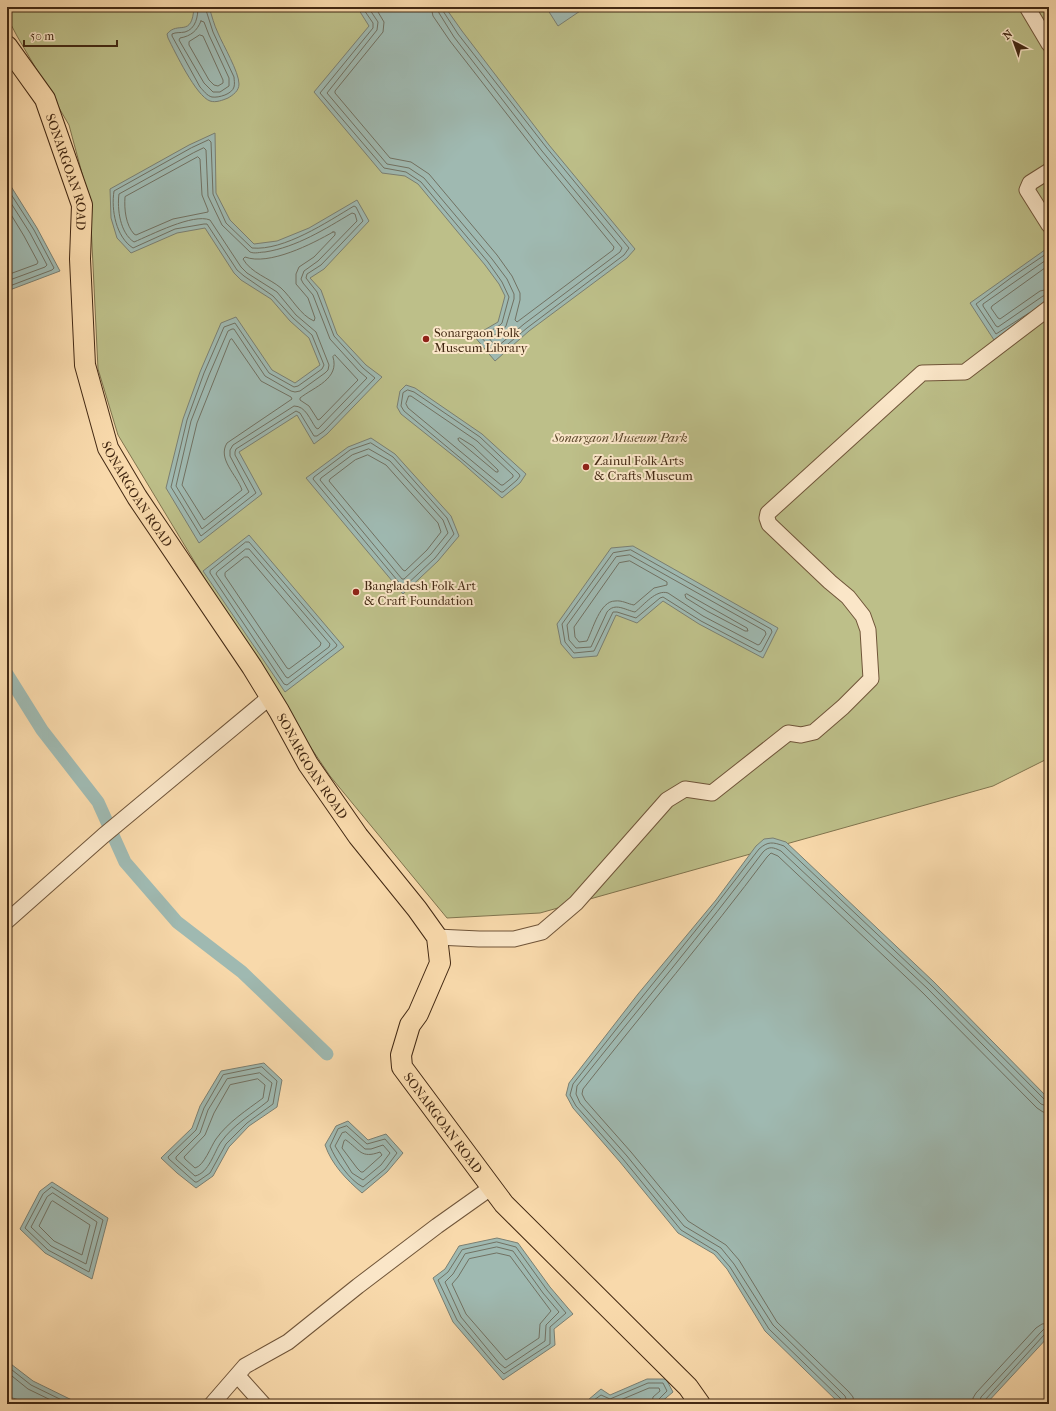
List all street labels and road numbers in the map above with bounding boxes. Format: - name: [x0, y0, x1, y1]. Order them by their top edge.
- street label: SONARGOAN ROAD: [43, 112, 89, 231]
- street label: SONARGOAN ROAD: [99, 440, 175, 550]
- street label: SONARGOAN ROAD: [274, 711, 351, 822]
- street label: SONARGOAN ROAD: [401, 1070, 485, 1176]

